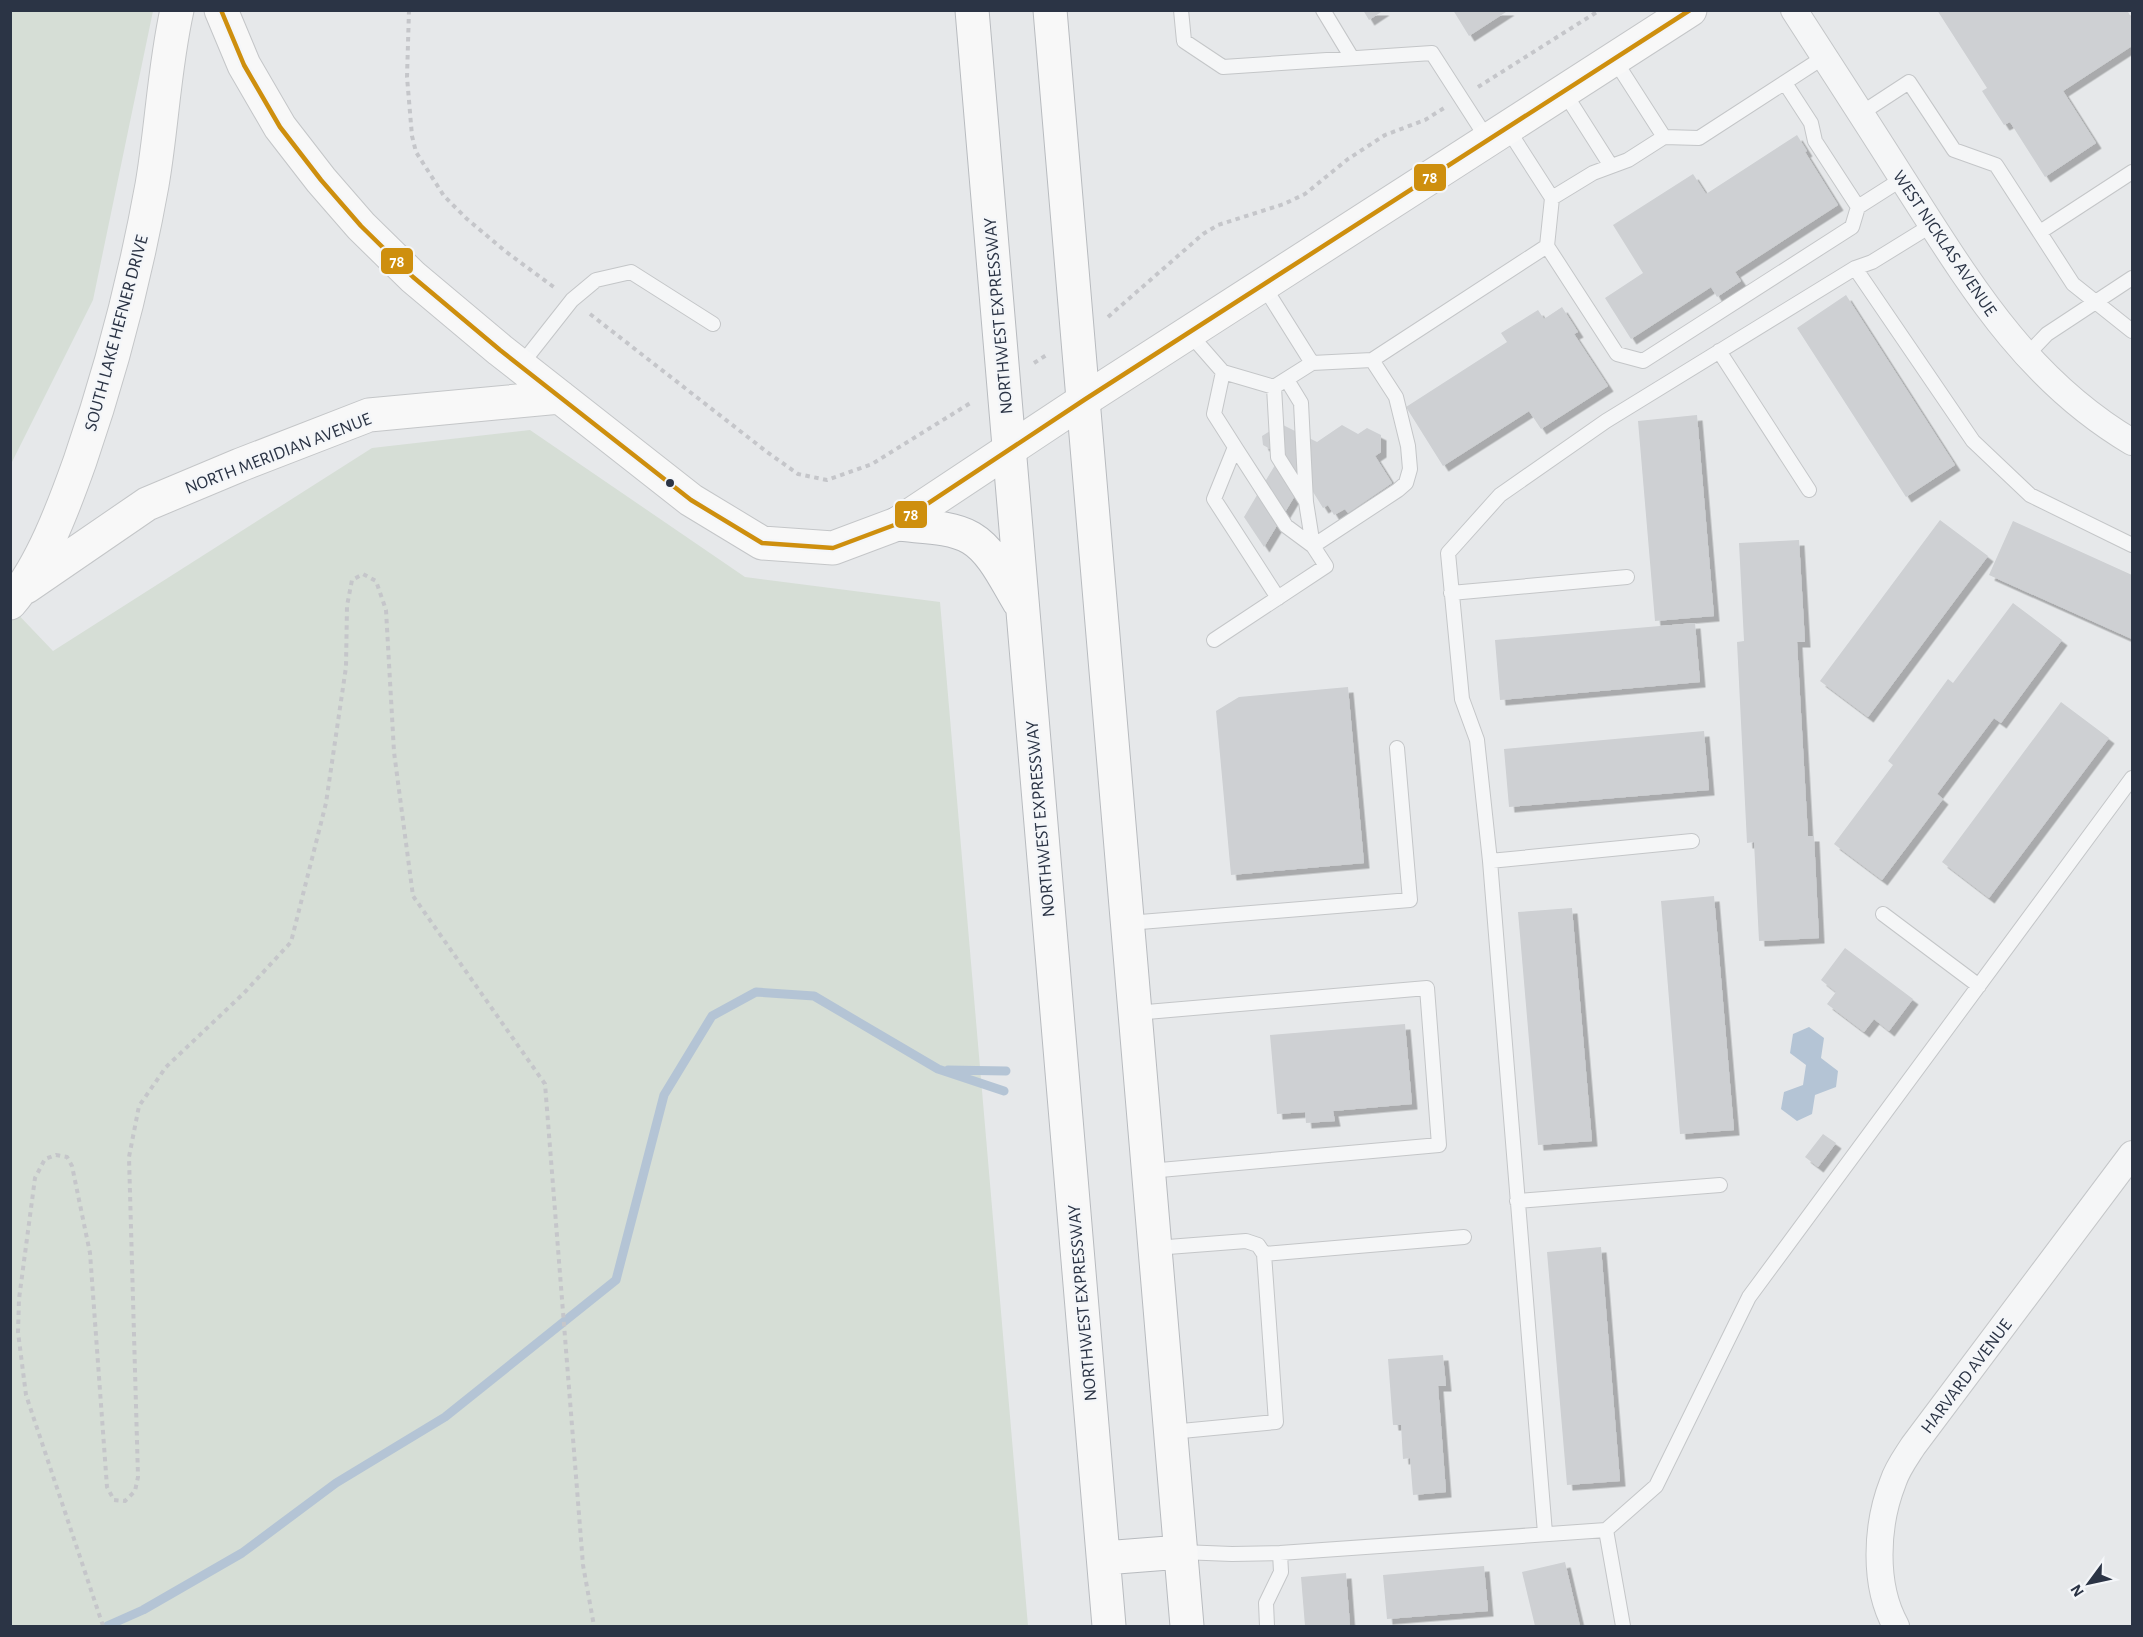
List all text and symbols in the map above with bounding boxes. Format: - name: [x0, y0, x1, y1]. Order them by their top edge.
- line badge: 78: [1413, 163, 1447, 192]
- street label: WEST NICKLAS AVENUE: [1889, 168, 2000, 320]
- text: 78: [1423, 170, 1438, 186]
- street label: NORTHWEST EXPRESSWAY: [981, 216, 1017, 415]
- street label: SOUTH LAKE HEFNER DRIVE: [82, 233, 152, 433]
- line badge: 78: [380, 247, 414, 275]
- text: 78: [390, 254, 405, 270]
- street label: NORTH MERIDIAN AVENUE: [183, 410, 374, 498]
- unlabelled marker: [664, 477, 676, 489]
- line badge: 78: [894, 500, 928, 529]
- text: 78: [904, 507, 919, 523]
- street label: NORTHWEST EXPRESSWAY: [1023, 719, 1059, 918]
- street label: NORTHWEST EXPRESSWAY: [1065, 1203, 1101, 1402]
- street label: HARVARD AVENUE: [1918, 1316, 2016, 1437]
- north arrow: [2059, 1553, 2119, 1613]
- text: N: [2068, 1582, 2087, 1600]

